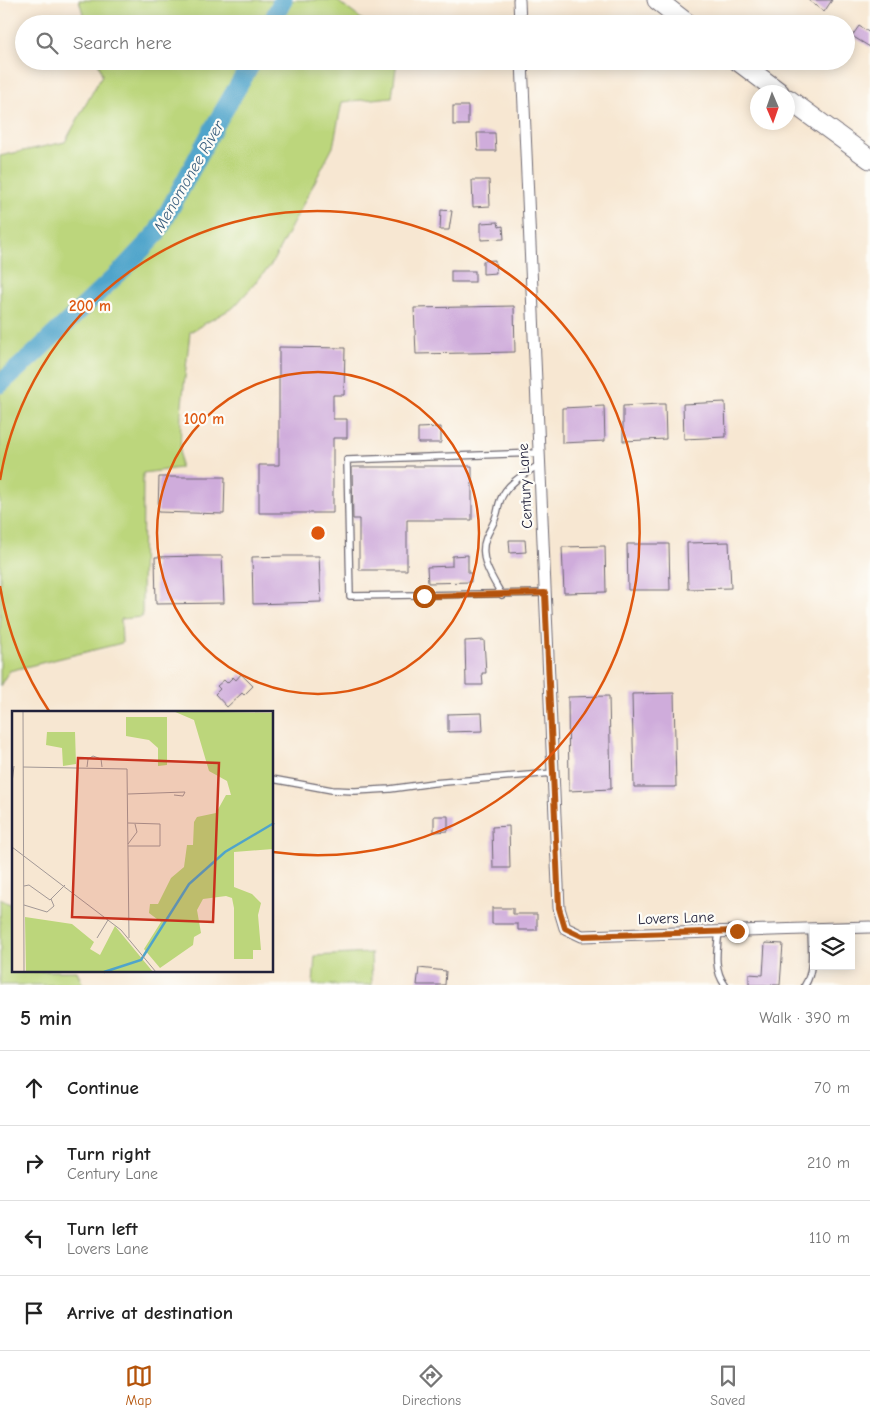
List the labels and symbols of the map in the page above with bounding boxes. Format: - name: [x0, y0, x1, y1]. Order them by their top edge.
- north arrow: [750, 85, 795, 130]
- water label: Menomonee River: [149, 117, 228, 236]
- text: 200 m: [69, 297, 111, 315]
- text: 100 m: [184, 410, 224, 428]
- street label: Century Lane: [514, 442, 536, 529]
- centre of rings: [309, 524, 327, 542]
- route start: [413, 585, 436, 608]
- inset map: [12, 711, 274, 972]
- street label: Lovers Lane: [637, 908, 715, 928]
- route end: [726, 920, 749, 943]

